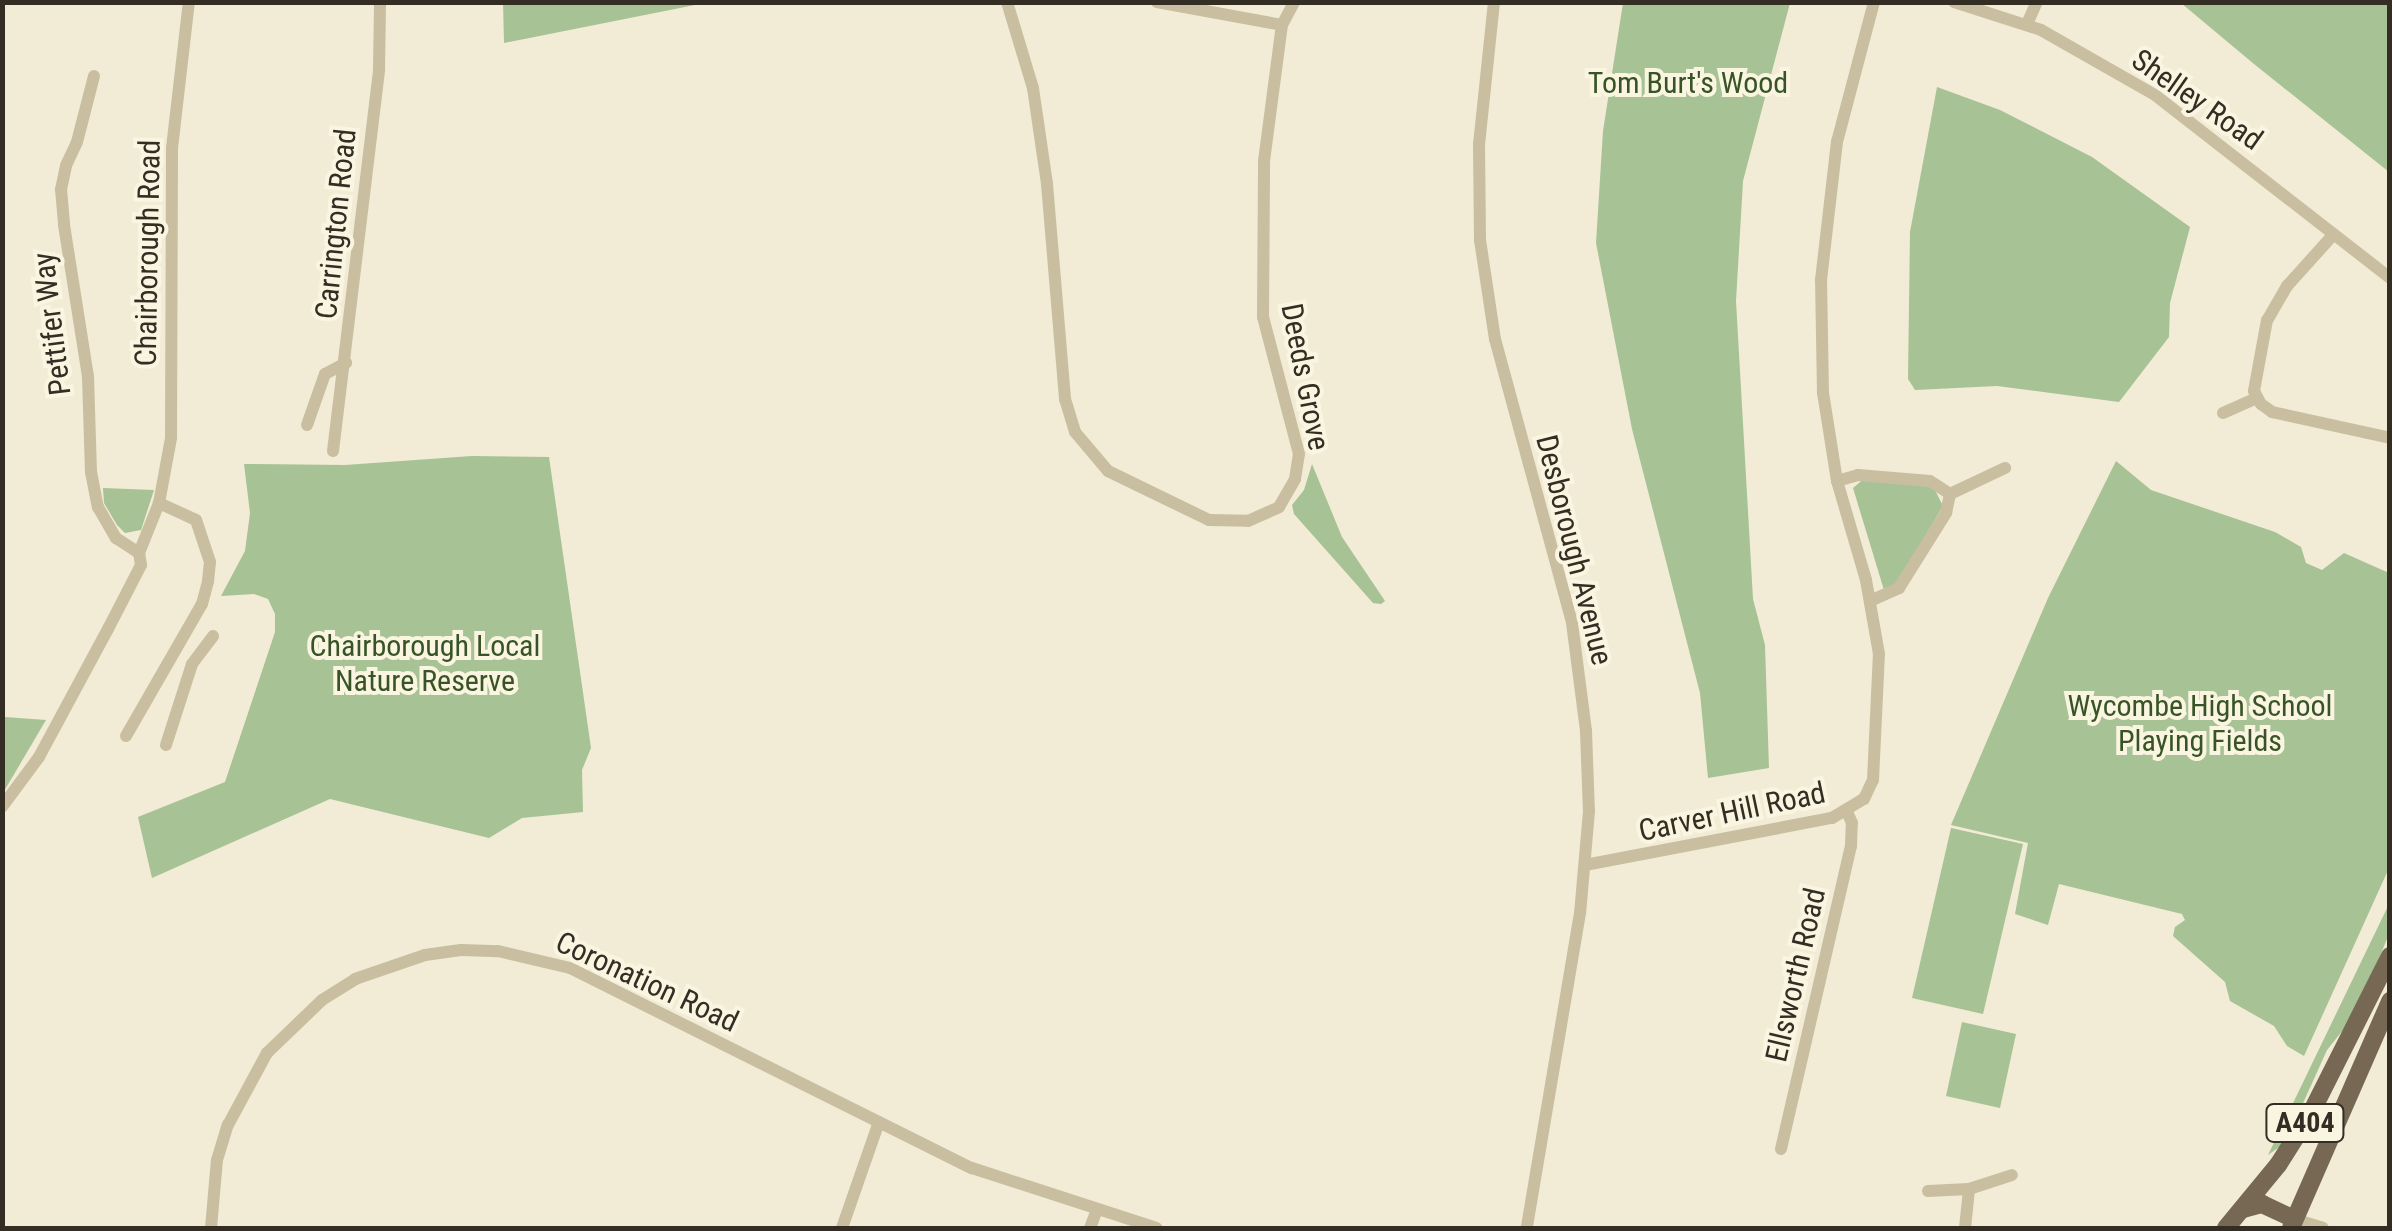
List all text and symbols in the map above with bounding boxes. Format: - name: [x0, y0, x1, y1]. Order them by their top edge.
- street label: Shelley Road: [2125, 42, 2269, 158]
- park label: Tom Burt's Wood: [1588, 65, 1788, 101]
- street label: Carrington Road: [308, 127, 364, 321]
- street label: Chairborough Road: [128, 139, 168, 367]
- street label: Pettifer Way: [25, 251, 79, 397]
- street label: Deeds Grove: [1273, 301, 1337, 453]
- street label: Desborough Avenue: [1528, 431, 1620, 669]
- park label: Chairborough Local Nature Reserve: [310, 628, 540, 698]
- park label: Wycombe High School Playing Fields: [2068, 688, 2332, 758]
- street label: Carver Hill Road: [1635, 775, 1829, 849]
- street label: Ellsworth Road: [1759, 885, 1833, 1065]
- street label: Coronation Road: [550, 924, 744, 1040]
- road number: A404: [2265, 1100, 2345, 1146]

